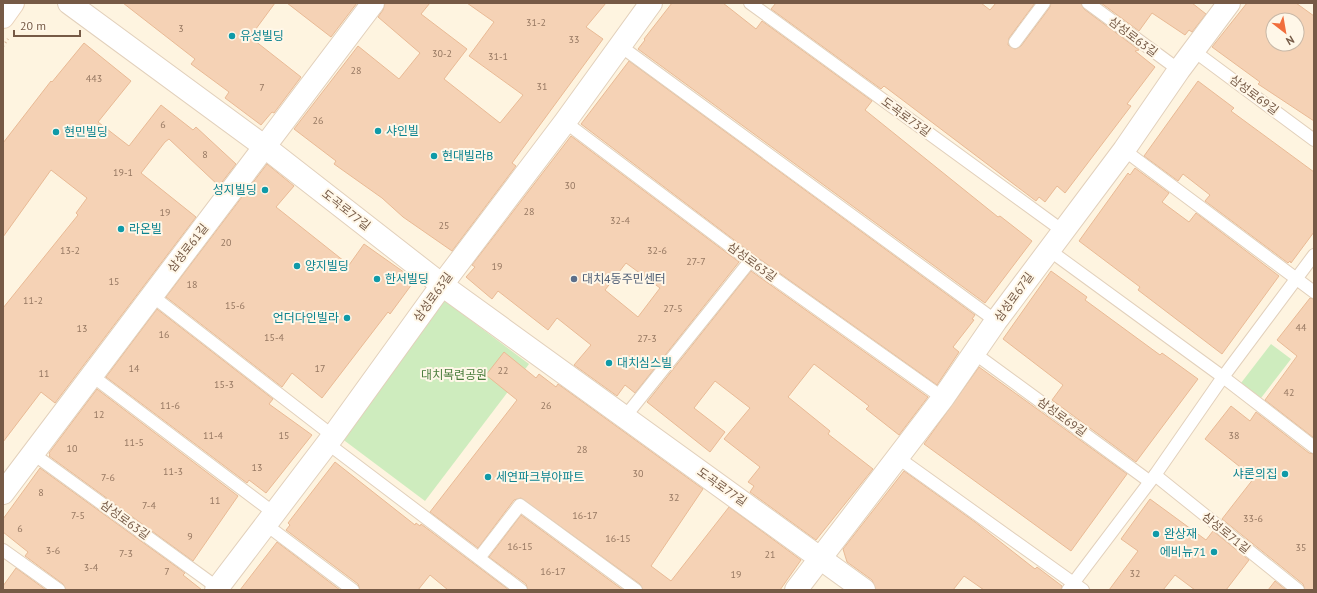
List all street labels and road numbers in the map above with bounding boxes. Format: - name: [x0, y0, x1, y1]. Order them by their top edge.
- street label: 삼성로63길: [1106, 13, 1161, 60]
- street label: 삼성로69길: [1227, 71, 1282, 118]
- street label: 도곡로73길: [879, 94, 934, 139]
- street label: 도곡로77길: [319, 186, 373, 233]
- street label: 삼성로61길: [164, 221, 211, 275]
- street label: 삼성로63길: [725, 239, 780, 284]
- street label: 삼성로63길: [410, 269, 455, 324]
- street label: 삼성로67길: [991, 269, 1036, 324]
- street label: 삼성로69길: [1035, 394, 1090, 439]
- street label: 도곡로77길: [695, 464, 750, 509]
- street label: 삼성로63길: [98, 497, 153, 542]
- street label: 삼성로71길: [1199, 509, 1253, 556]

